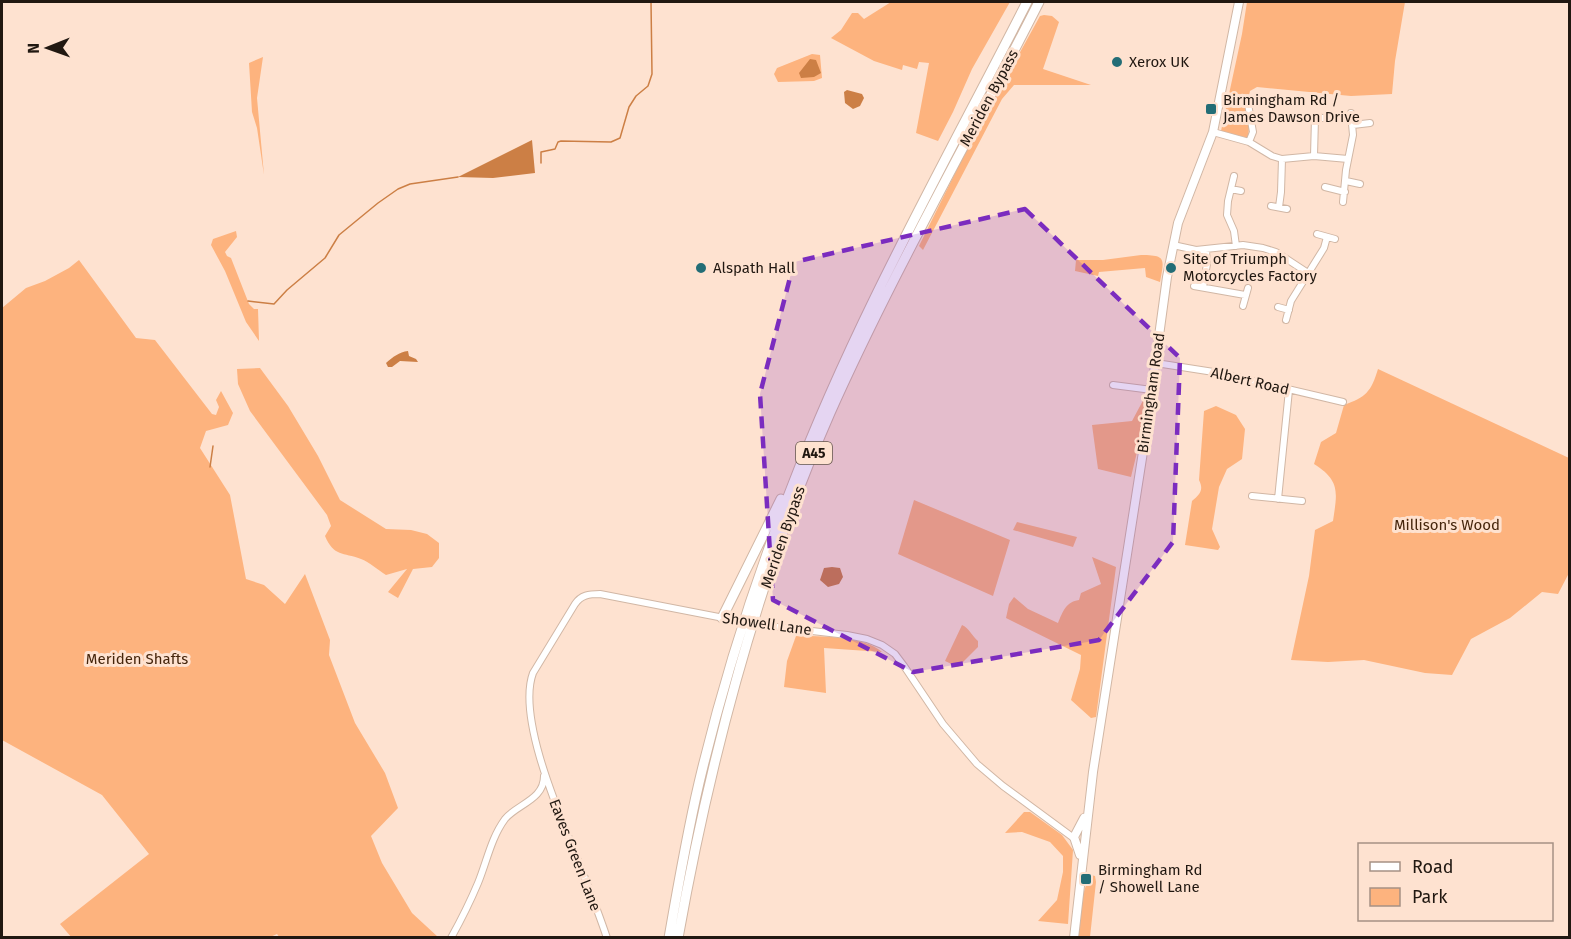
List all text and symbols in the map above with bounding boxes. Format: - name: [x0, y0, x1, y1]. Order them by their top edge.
- north arrow: [18, 18, 78, 78]
- text: N: [24, 43, 43, 54]
- street label: Meriden Bypass: [956, 47, 1022, 149]
- place label: Xerox UK: [1129, 53, 1189, 71]
- marker: Xerox UK: [1110, 55, 1124, 69]
- place label: Birmingham Rd / James Dawson Drive: [1223, 91, 1360, 126]
- marker: Birmingham Rd / James Dawson Drive: [1204, 102, 1218, 116]
- place label: Site of Triumph Motorcycles Factory: [1183, 250, 1317, 285]
- place label: Alspath Hall: [713, 259, 796, 277]
- marker: Alspath Hall: [694, 261, 708, 275]
- marker: Site of Triumph Motorcycles Factory: [1164, 261, 1178, 275]
- street label: Birmingham Road: [1134, 332, 1168, 454]
- street label: Albert Road: [1209, 363, 1291, 399]
- road number: A45: [796, 442, 832, 464]
- street label: Meriden Bypass: [757, 484, 809, 590]
- park label: Millison's Wood: [1394, 516, 1500, 534]
- street label: Showell Lane: [721, 609, 813, 639]
- park label: Meriden Shafts: [86, 650, 188, 668]
- street label: Eaves Green Lane: [545, 796, 605, 914]
- legend: [1358, 843, 1553, 921]
- text: Road: [1412, 856, 1454, 878]
- place label: Birmingham Rd / Showell Lane: [1098, 861, 1202, 896]
- marker: Birmingham Rd / Showell Lane: [1079, 872, 1093, 886]
- text: Park: [1412, 886, 1448, 908]

